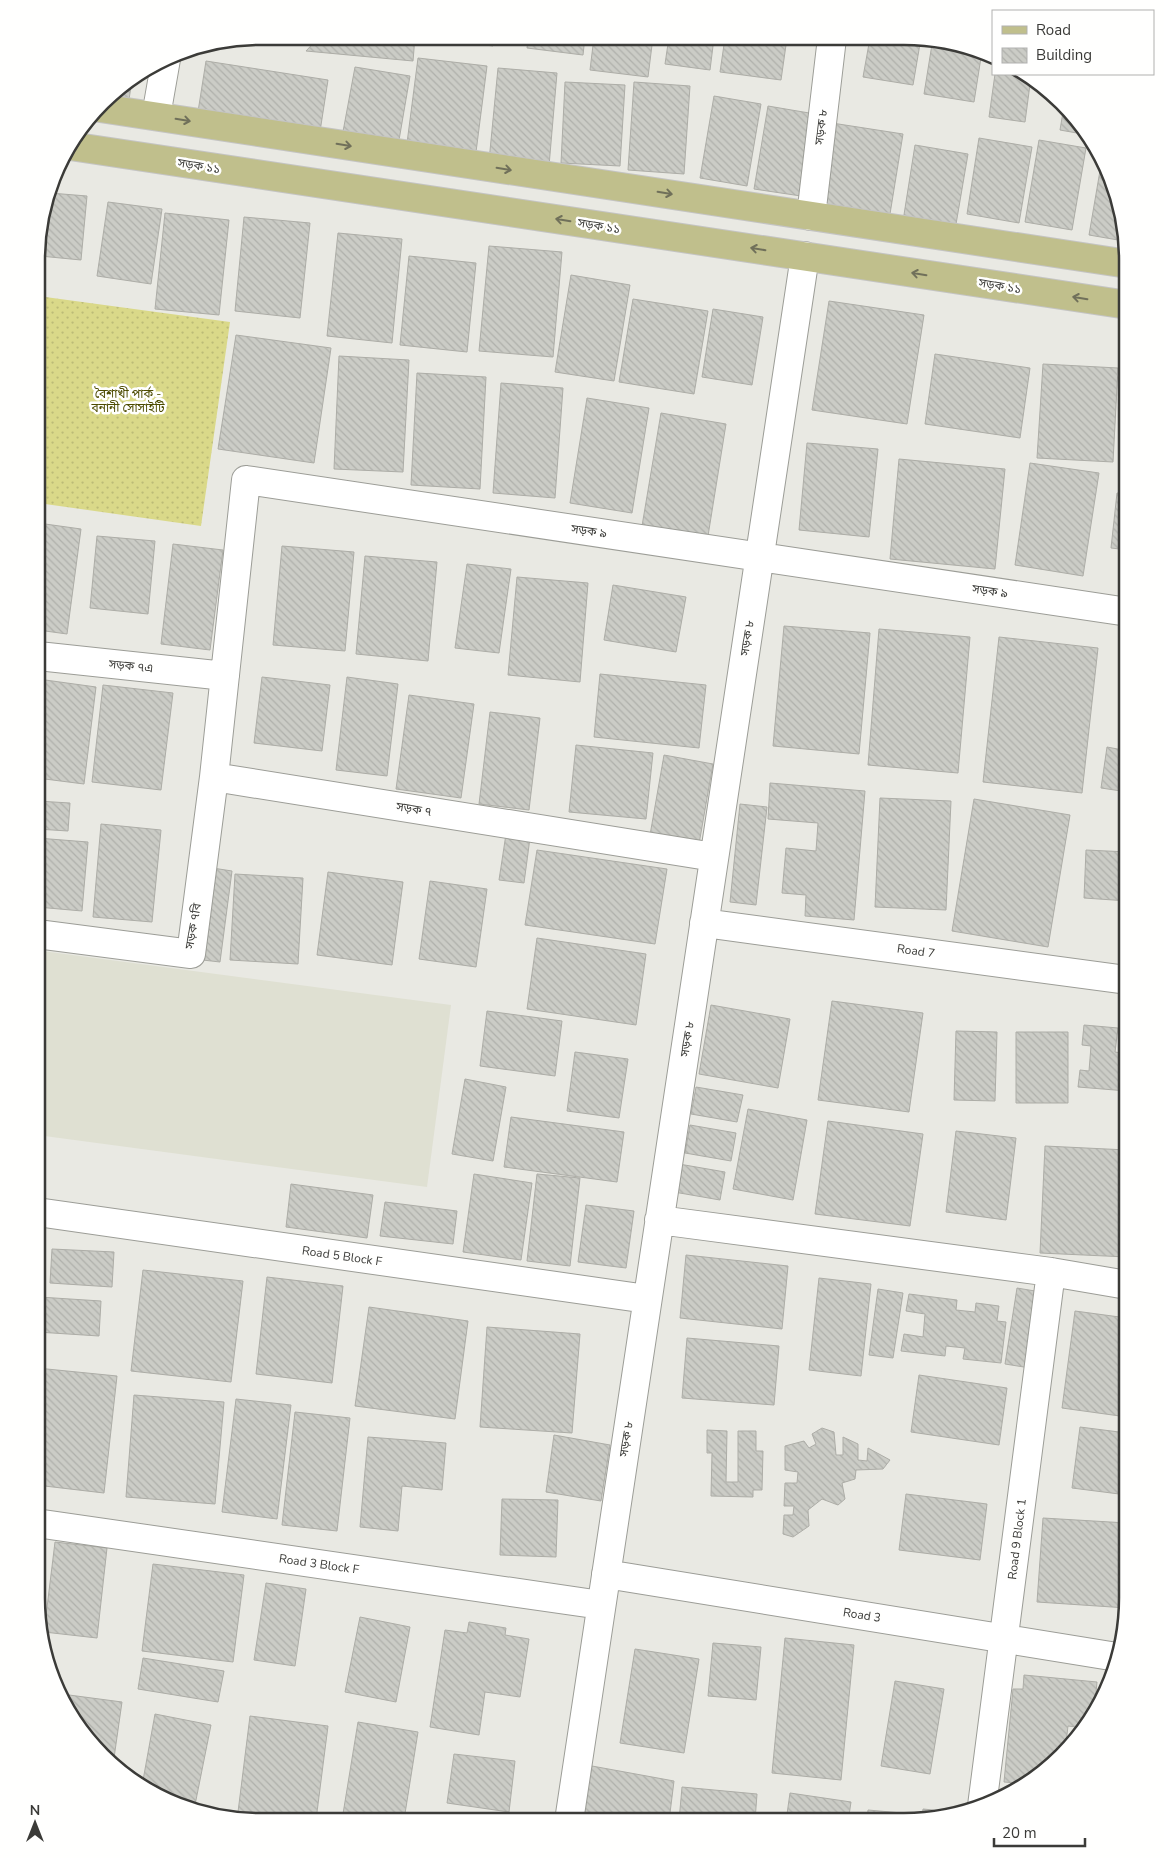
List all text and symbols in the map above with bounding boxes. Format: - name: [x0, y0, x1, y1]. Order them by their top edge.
- legend: [992, 10, 1154, 75]
- text: Road: [1036, 20, 1071, 40]
- text: Building: [1036, 45, 1092, 65]
- street label: সড়ক ৮: [811, 108, 831, 147]
- one-way arrow: [175, 115, 191, 125]
- one-way arrow: [335, 140, 351, 150]
- street label: সড়ক ১১: [176, 155, 221, 177]
- one-way arrow: [496, 164, 512, 174]
- one-way arrow: [657, 189, 673, 199]
- one-way arrow: [555, 215, 571, 225]
- street label: সড়ক ১১: [576, 215, 621, 237]
- one-way arrow: [750, 244, 766, 254]
- one-way arrow: [911, 268, 927, 278]
- street label: সড়ক ১১: [977, 275, 1022, 297]
- one-way arrow: [1072, 292, 1088, 302]
- park label: বৈশাখী পার্ক - বনানী সোসাইটি: [91, 386, 165, 416]
- street label: সড়ক ৯: [569, 520, 608, 541]
- street label: সড়ক ৯: [970, 580, 1009, 601]
- street label: সড়ক ৮: [736, 619, 758, 658]
- street label: সড়ক ৭এ: [107, 656, 154, 676]
- street label: সড়ক ৭: [394, 798, 433, 820]
- street label: সড়ক ৭বি: [181, 901, 205, 951]
- street label: Road 7: [896, 940, 936, 962]
- street label: সড়ক ৮: [676, 1020, 698, 1059]
- street label: Road 5 Block F: [301, 1242, 384, 1270]
- street label: সড়ক ৮: [615, 1420, 637, 1459]
- street label: Road 9 Block 1: [1004, 1498, 1030, 1580]
- street label: Road 3 Block F: [278, 1550, 361, 1578]
- street label: Road 3: [842, 1604, 882, 1626]
- north arrow: [10, 1798, 60, 1848]
- text: N: [30, 1801, 40, 1820]
- scale bar: [994, 1816, 1085, 1848]
- text: 20 m: [1002, 1823, 1037, 1843]

